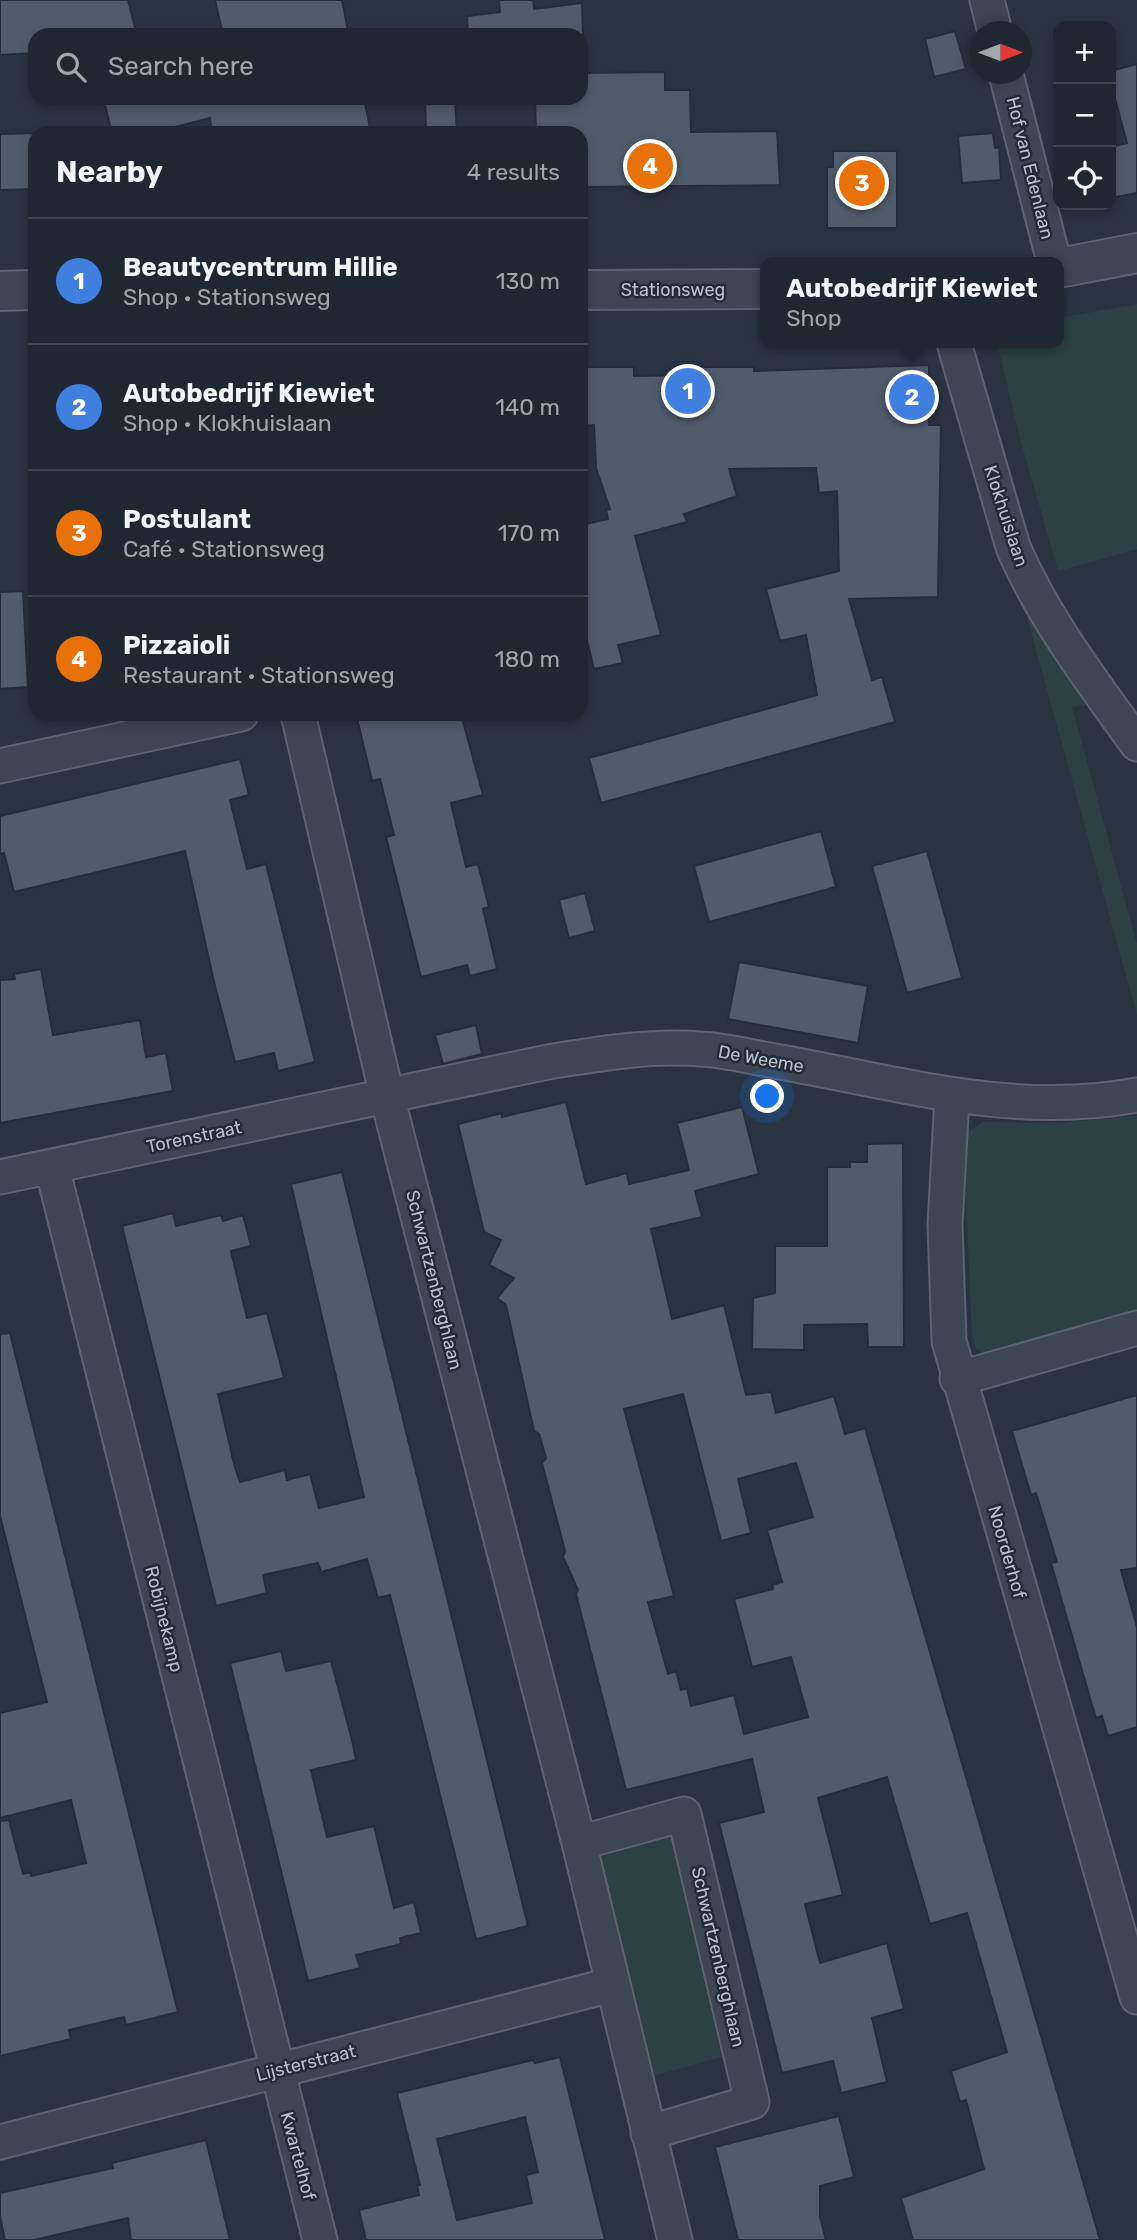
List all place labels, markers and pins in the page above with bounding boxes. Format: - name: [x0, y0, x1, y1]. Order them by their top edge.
- pin: 4: [627, 140, 673, 192]
- pin: 3: [839, 157, 885, 209]
- pin: 1: [665, 365, 711, 417]
- pin: 2: [889, 371, 935, 423]

